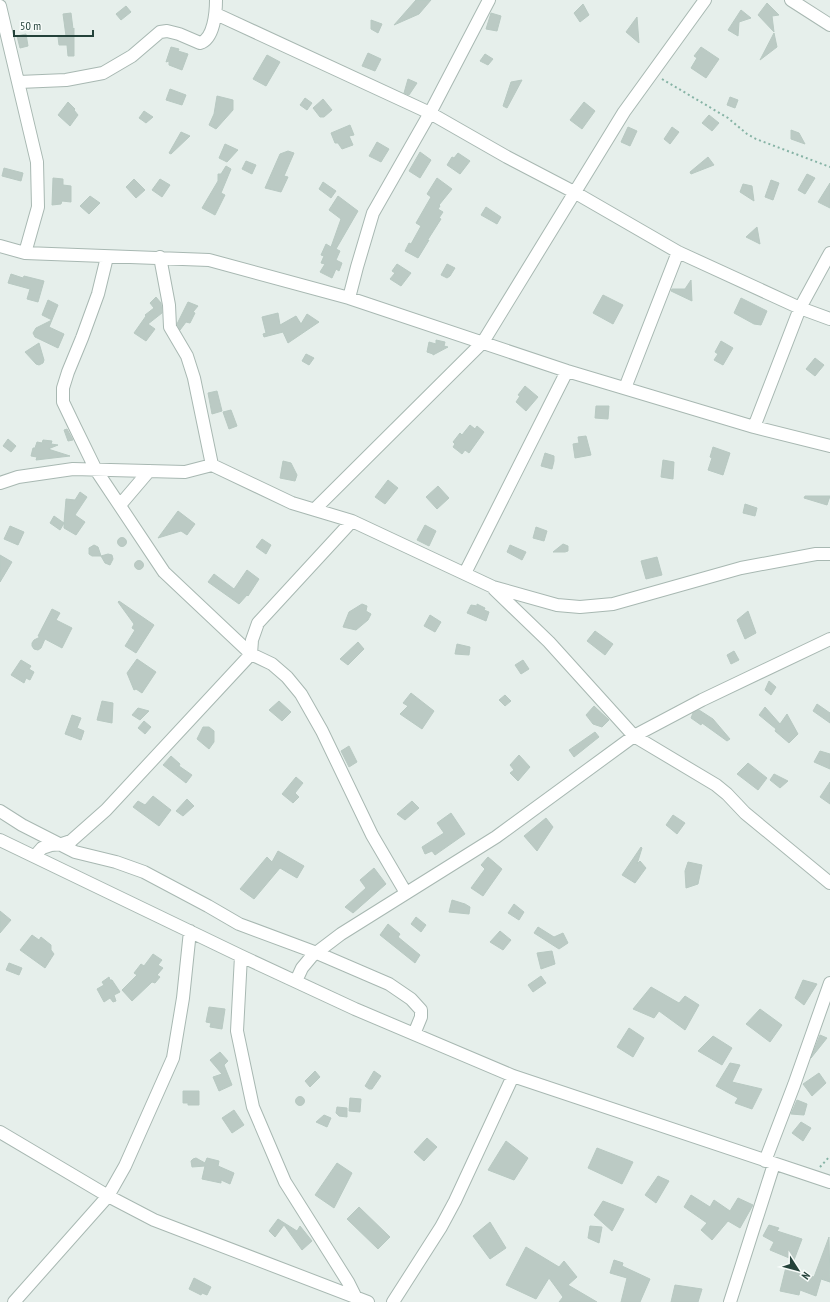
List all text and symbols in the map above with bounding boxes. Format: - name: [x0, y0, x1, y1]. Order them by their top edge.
- scale bar: [14, 12, 93, 38]
- text: 50 m: [20, 18, 41, 33]
- north arrow: [778, 1250, 818, 1290]
- text: N: [799, 1269, 814, 1282]

